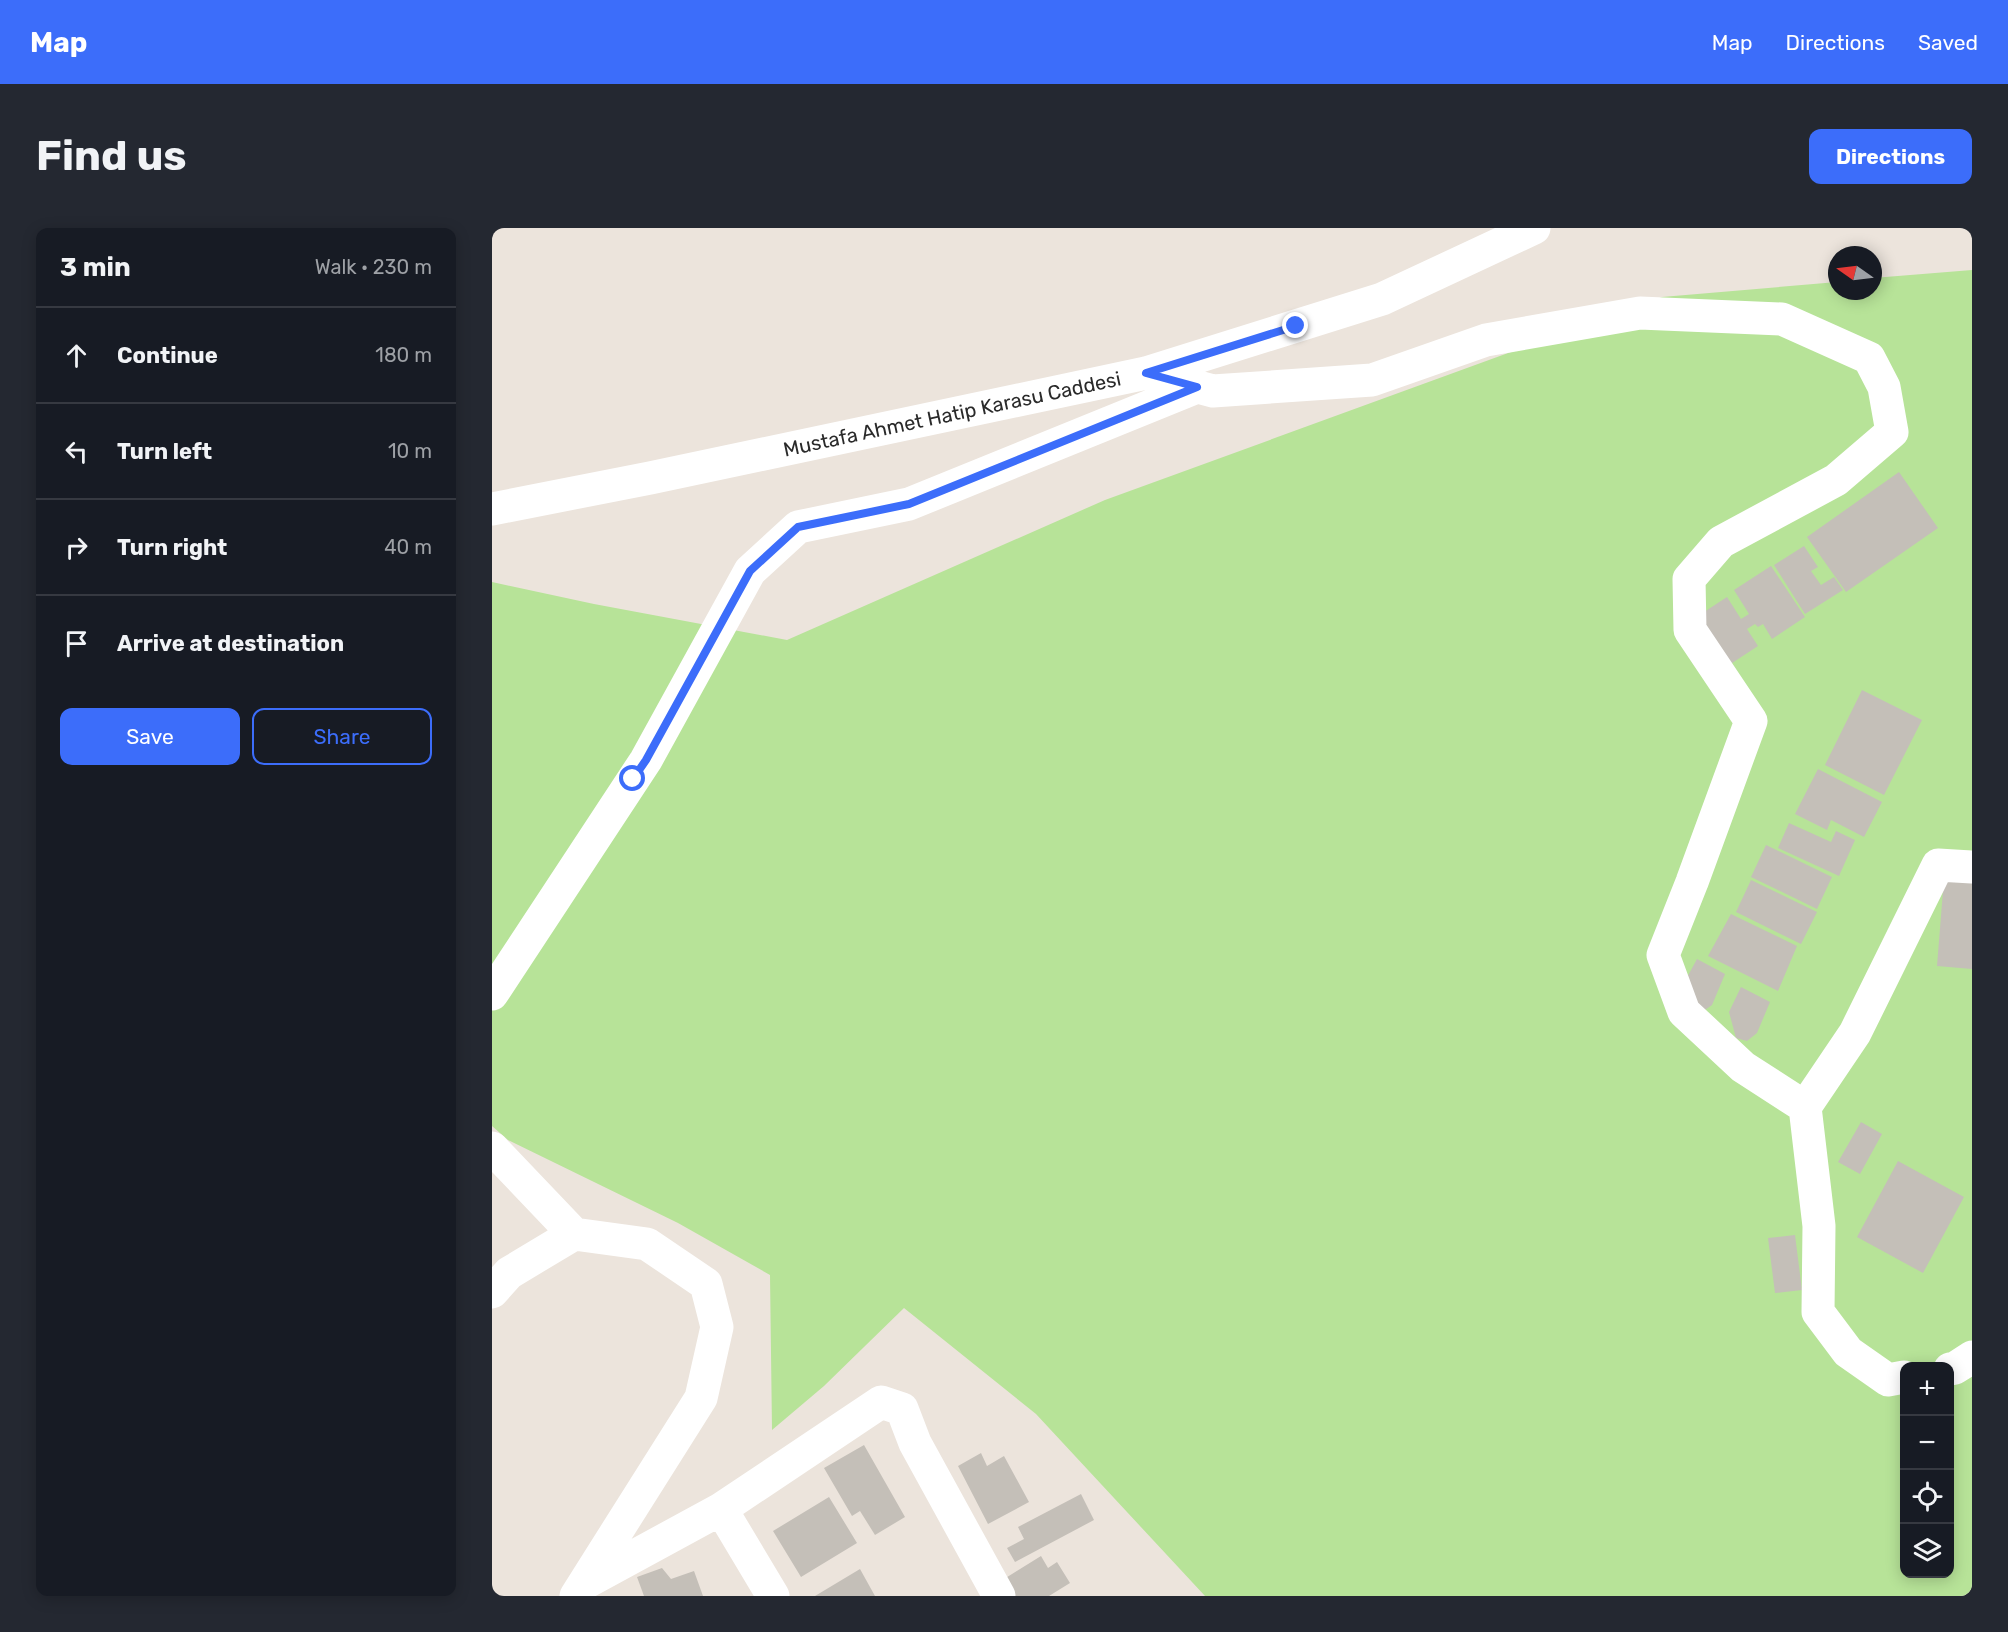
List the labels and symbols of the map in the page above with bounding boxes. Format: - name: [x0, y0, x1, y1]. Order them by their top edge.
- north arrow: [1828, 246, 1882, 300]
- route end: [1282, 312, 1308, 338]
- street label: Mustafa Ahmet Hatip Karasu Caddesi: [781, 366, 1123, 462]
- route start: [619, 765, 645, 791]

